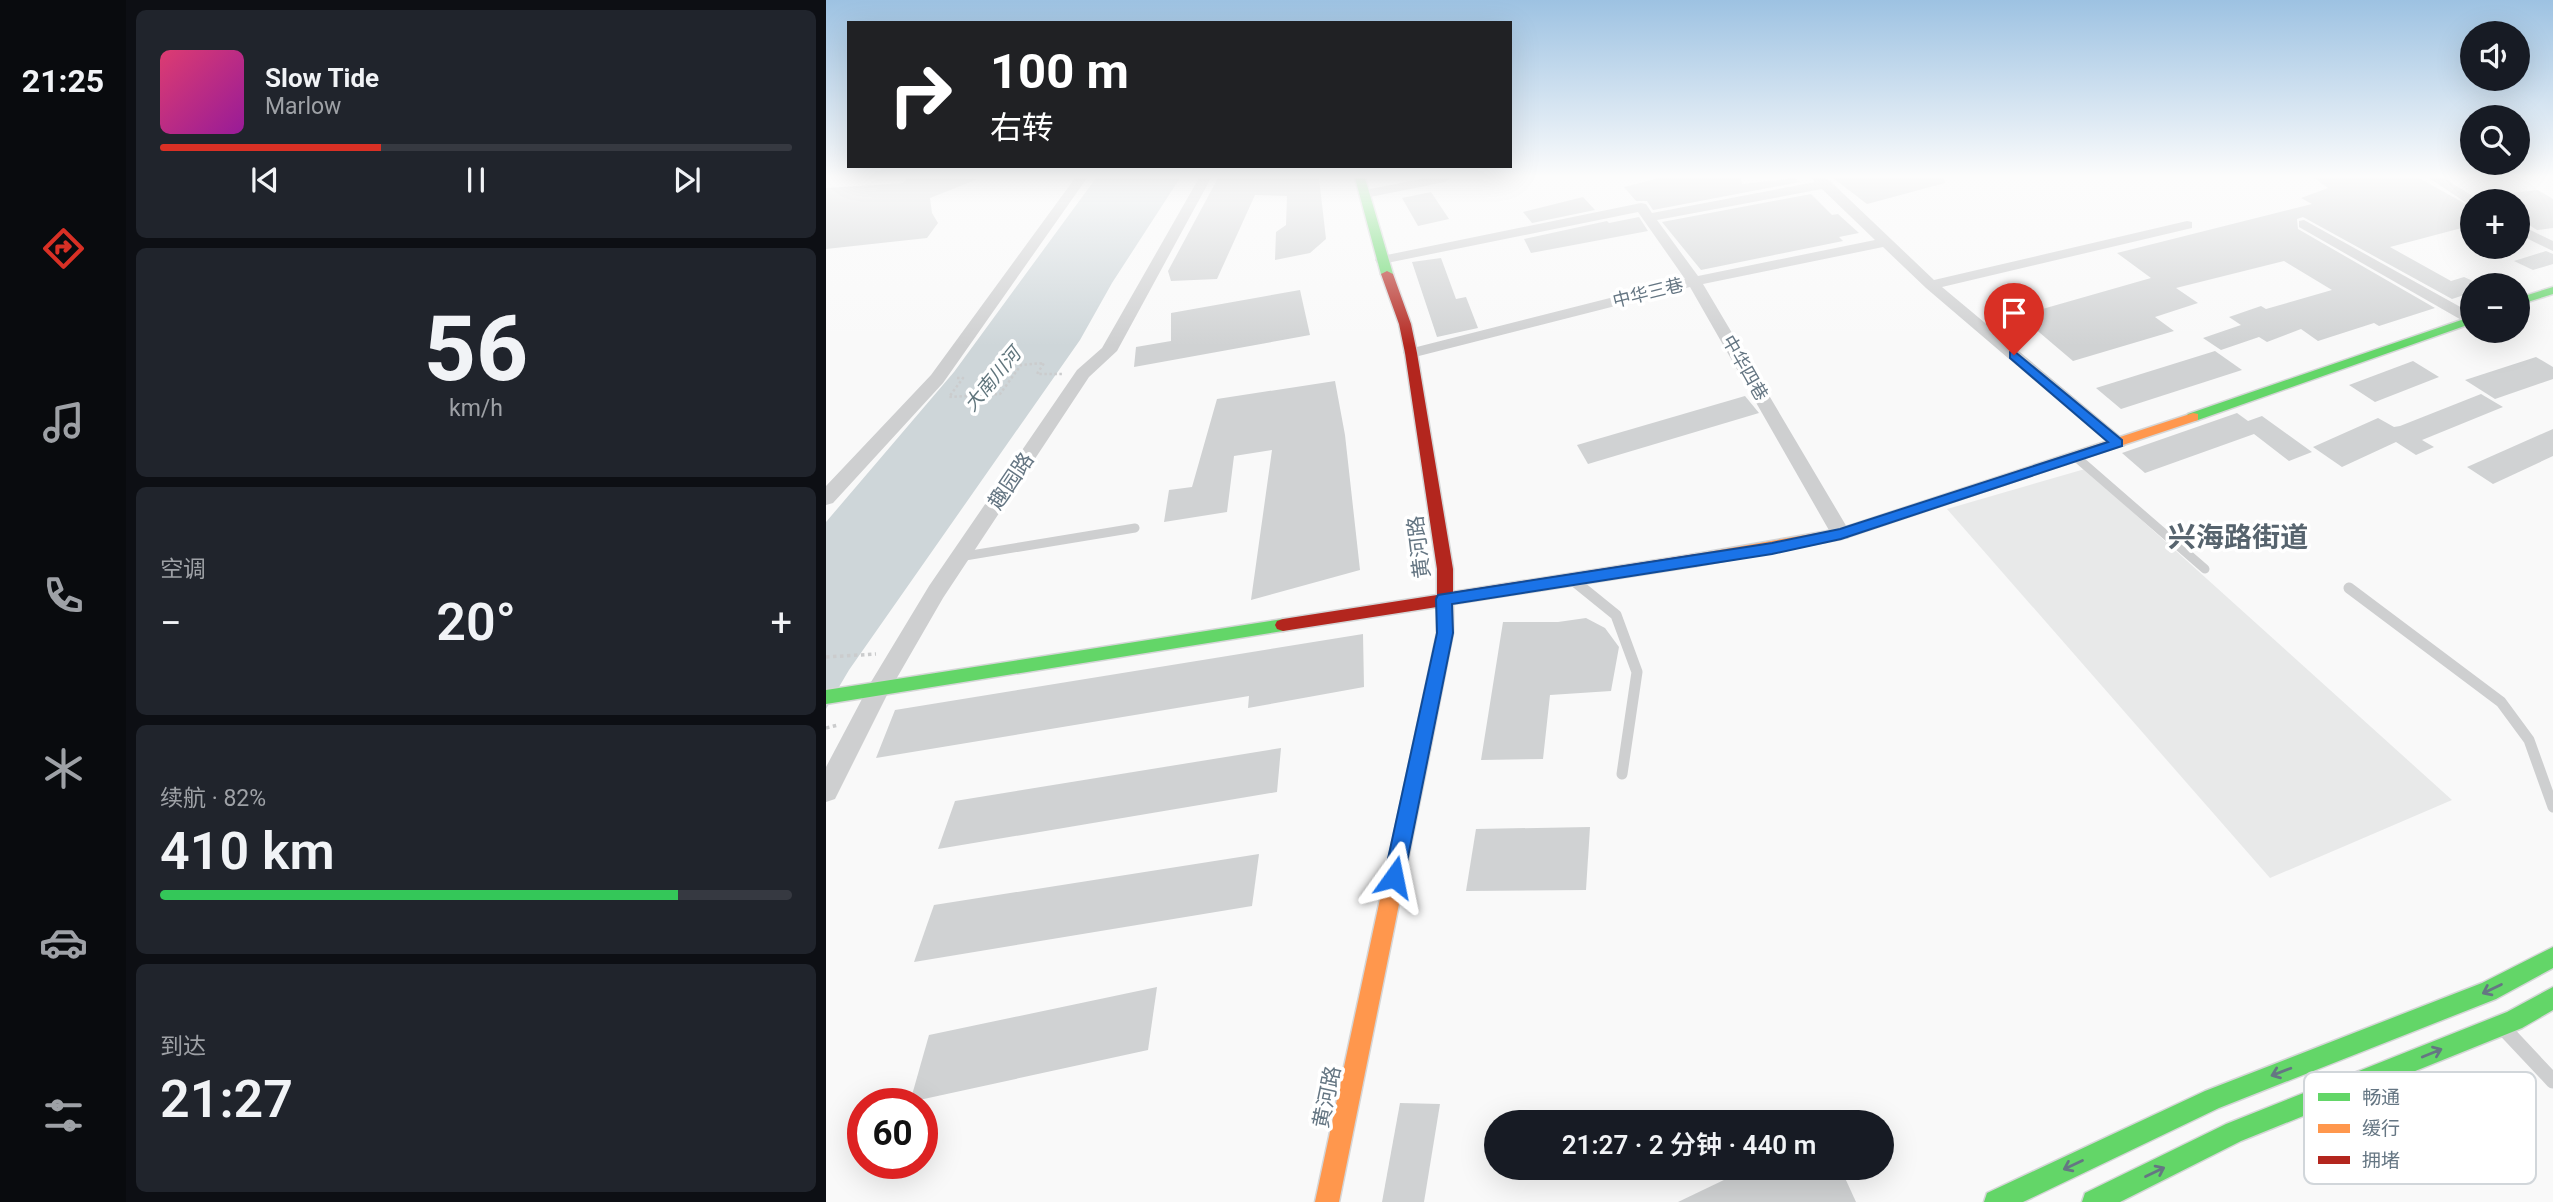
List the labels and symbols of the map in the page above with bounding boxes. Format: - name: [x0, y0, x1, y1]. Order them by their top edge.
- street label: 中华三巷: [1610, 274, 1685, 311]
- pin: [1984, 283, 2044, 355]
- street label: 中华四巷: [1718, 331, 1773, 404]
- water label: 大南川河: [959, 340, 1028, 416]
- street label: 趣园路: [983, 448, 1039, 514]
- street label: 黄河路: [1403, 514, 1435, 580]
- district label: 兴海路街道: [2168, 521, 2308, 554]
- position arrow: [1357, 840, 1431, 914]
- one-way arrow: [2482, 982, 2503, 996]
- one-way arrow: [2420, 1045, 2442, 1058]
- street label: 黄河路: [1309, 1064, 1345, 1130]
- one-way arrow: [2271, 1067, 2292, 1080]
- legend: [2304, 1072, 2536, 1184]
- text: 畅通: [2362, 1086, 2400, 1109]
- speed limit sign: 60: [847, 1088, 938, 1179]
- text: 缓行: [2362, 1117, 2400, 1140]
- text: 拥堵: [2362, 1149, 2400, 1172]
- one-way arrow: [2063, 1160, 2084, 1173]
- one-way arrow: [2144, 1164, 2165, 1178]

